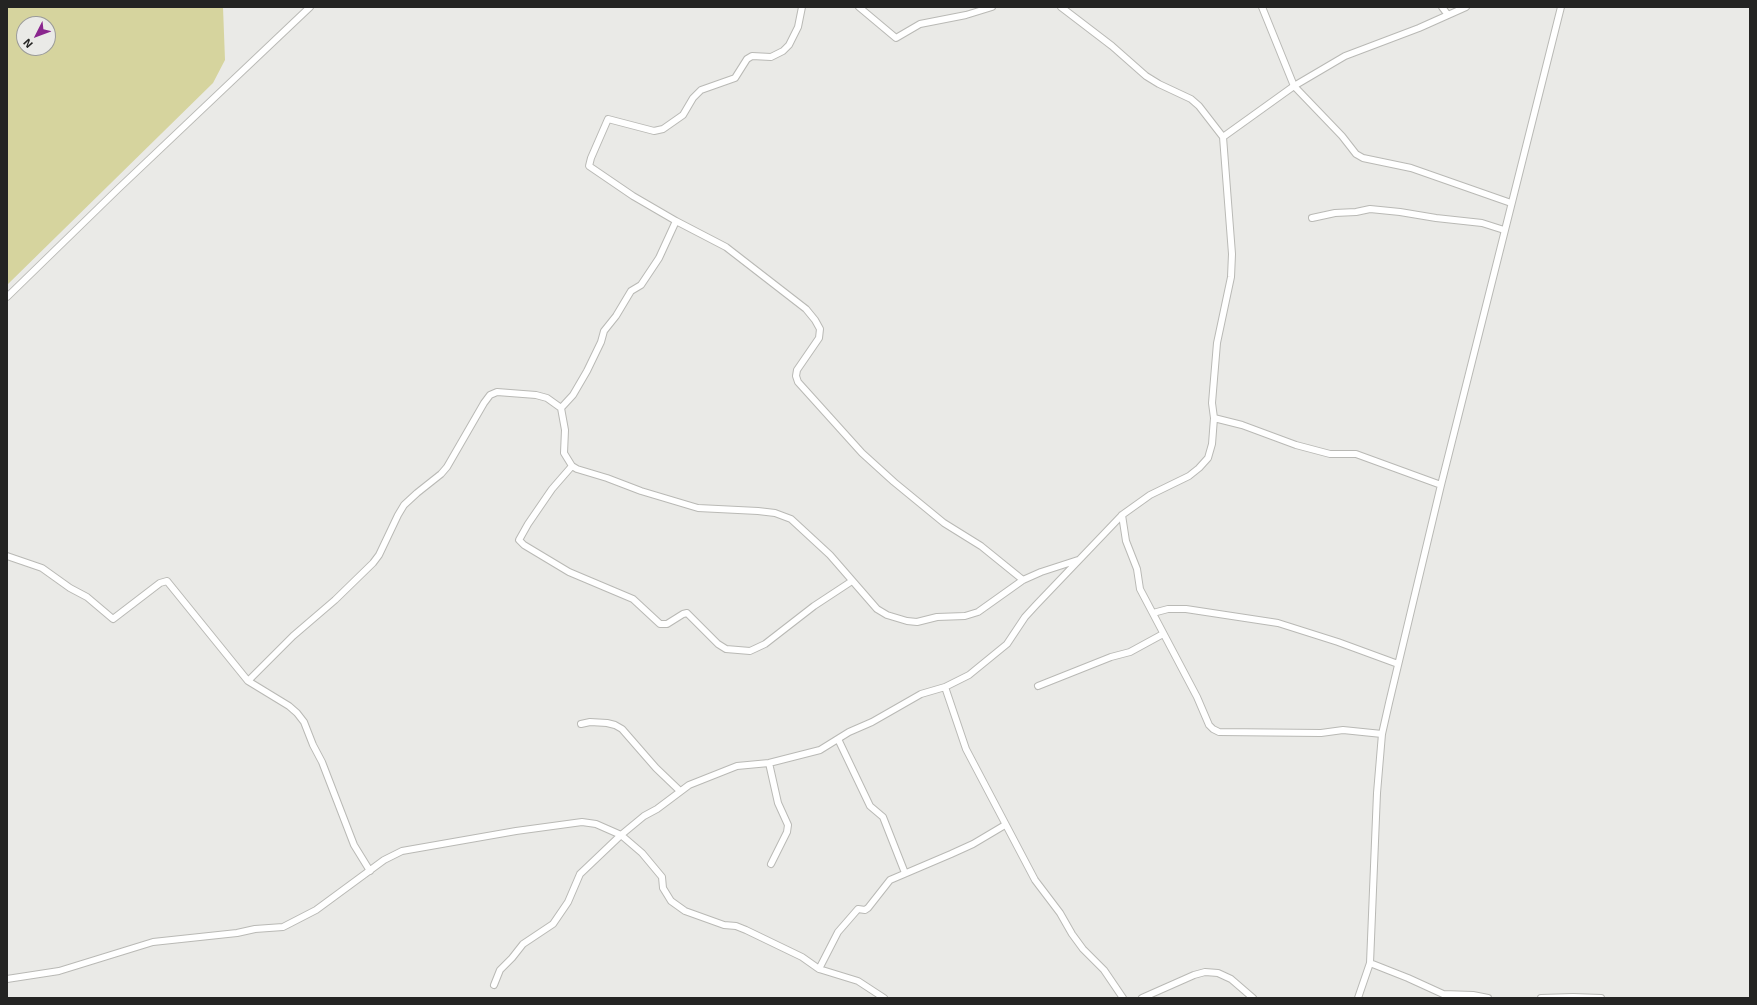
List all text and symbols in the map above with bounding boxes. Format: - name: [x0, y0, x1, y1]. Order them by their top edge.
- north arrow: [16, 16, 56, 56]
- text: N: [20, 36, 35, 51]

